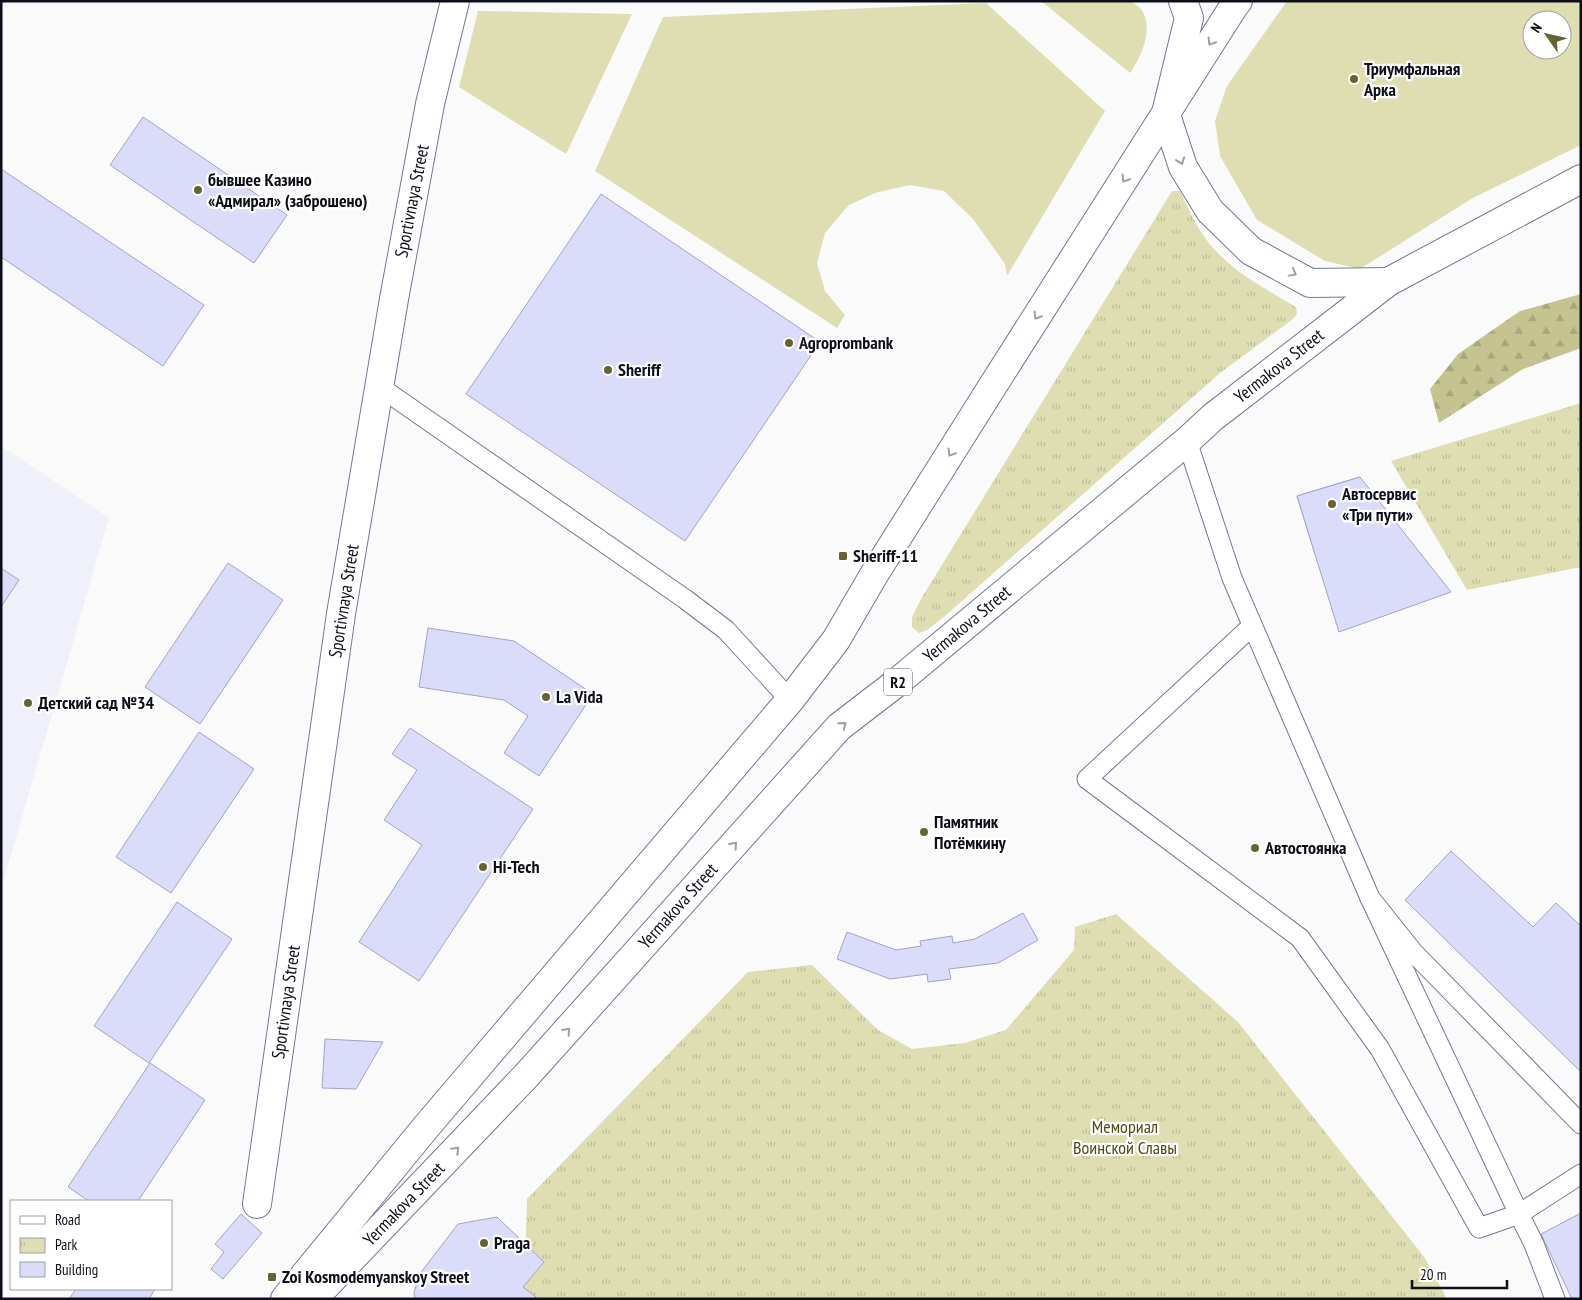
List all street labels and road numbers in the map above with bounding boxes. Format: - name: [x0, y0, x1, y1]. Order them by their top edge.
- street label: Sportivnaya Street: [389, 142, 434, 259]
- street label: Yermakova Street: [1229, 323, 1328, 408]
- street label: Sportivnaya Street: [323, 542, 364, 659]
- street label: Yermakova Street: [918, 580, 1015, 667]
- road number: R2: [884, 669, 912, 696]
- street label: Yermakova Street: [633, 858, 722, 953]
- street label: Sportivnaya Street: [266, 944, 305, 1060]
- street label: Yermakova Street: [358, 1157, 449, 1250]

